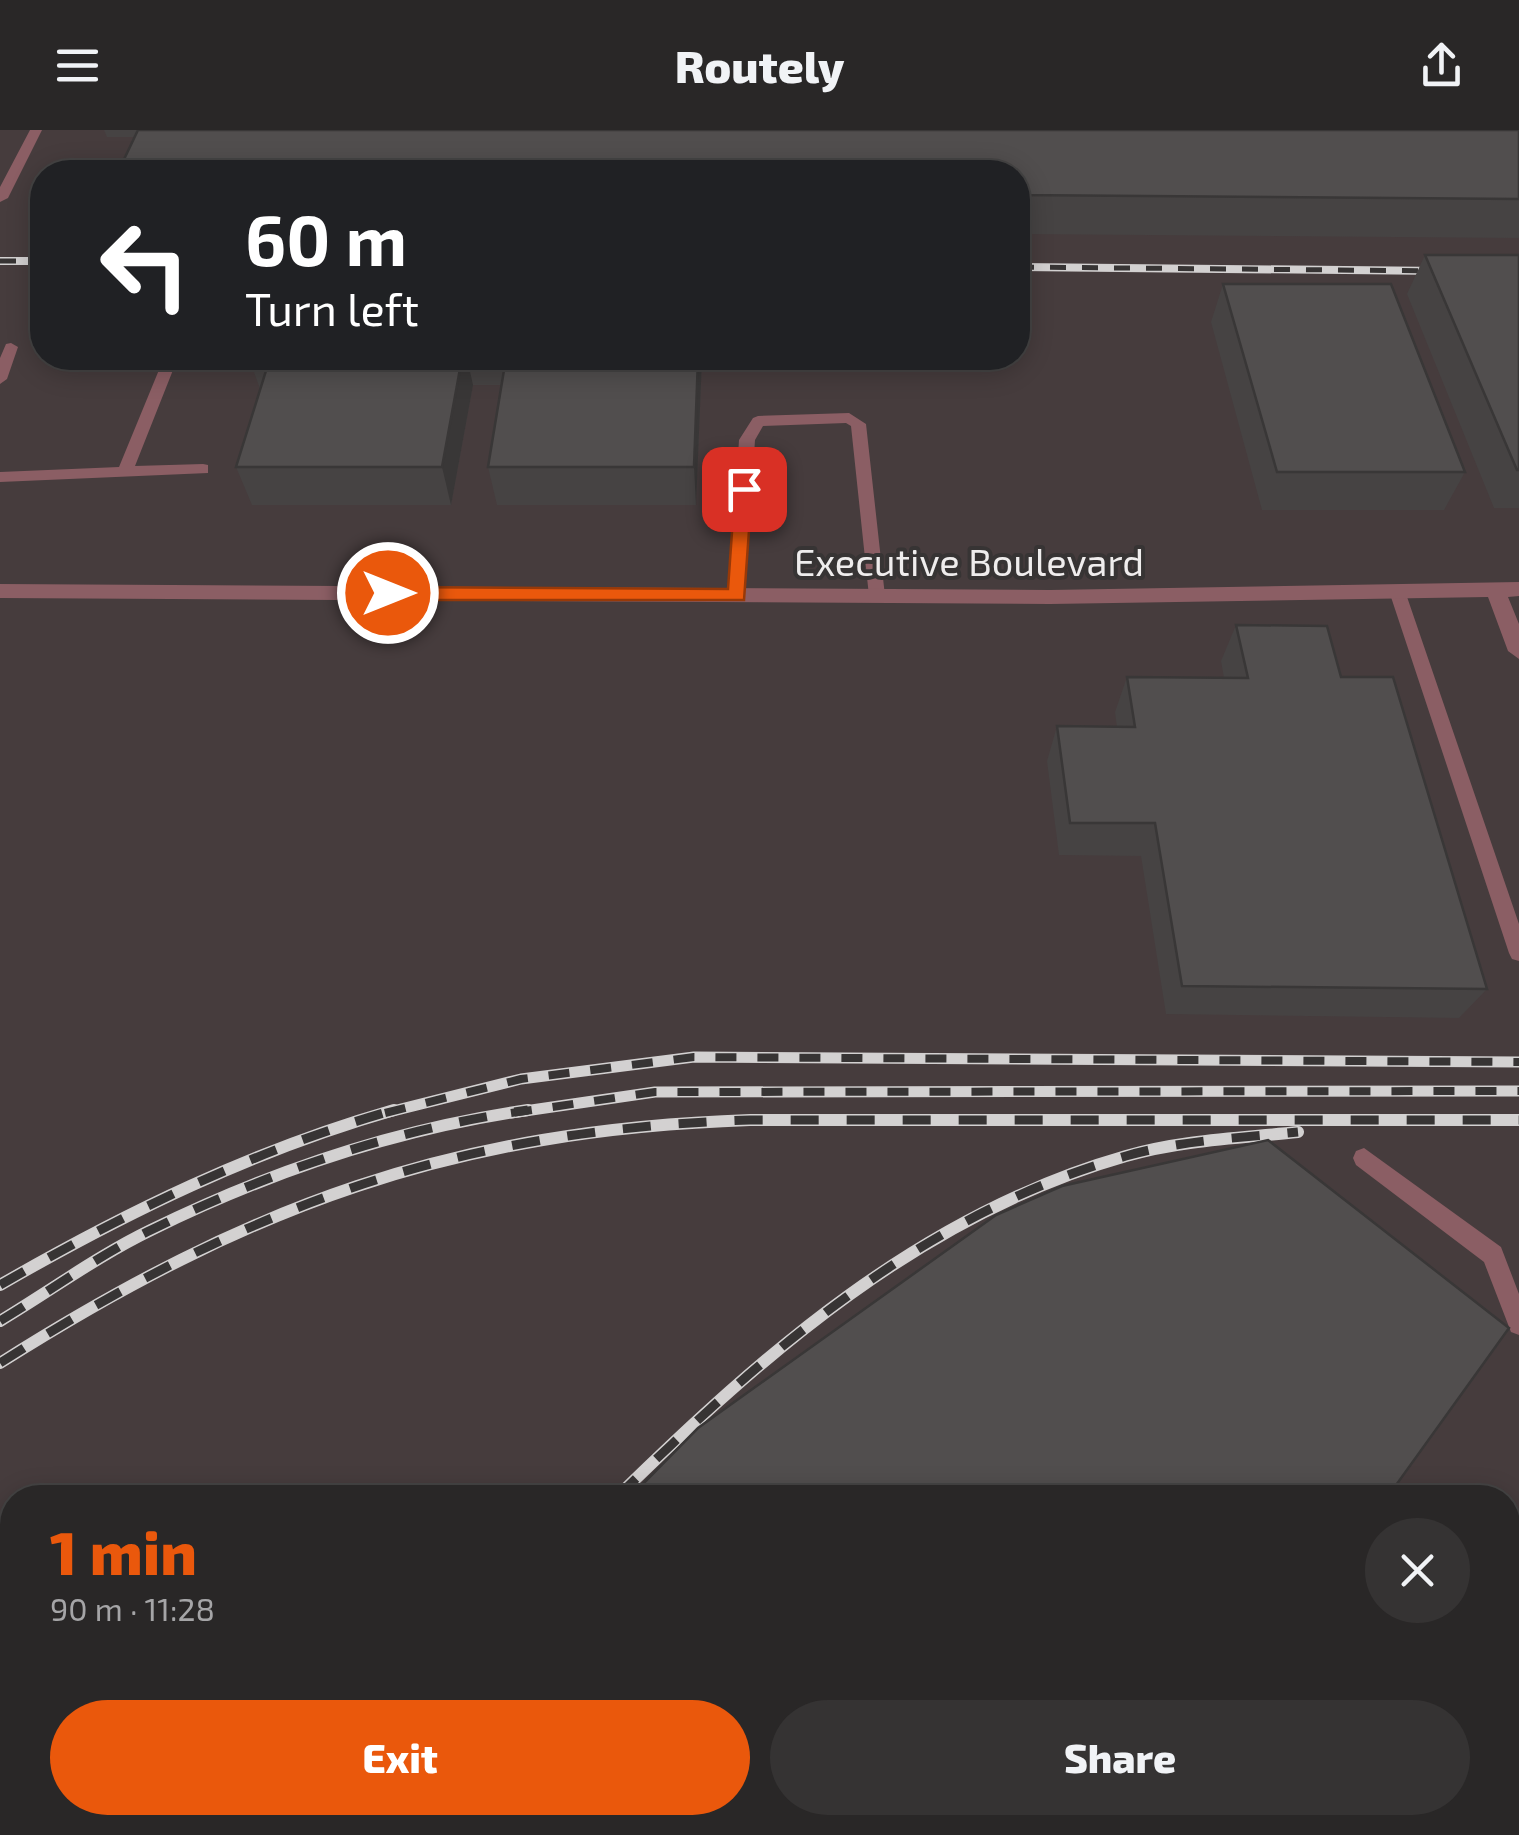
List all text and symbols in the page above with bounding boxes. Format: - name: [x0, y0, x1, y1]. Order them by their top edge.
- icon: menu: [50, 38, 105, 93]
- text: Routely: [675, 38, 844, 92]
- icon: share: [1414, 38, 1469, 93]
- text: 60 m: [245, 196, 407, 280]
- icon: left: [80, 200, 210, 330]
- text: Turn left: [245, 281, 419, 335]
- pin: [702, 447, 787, 532]
- icon: arrive: [717, 462, 772, 517]
- street label: Executive Boulevard: [794, 538, 1144, 584]
- position arrow: [336, 541, 440, 645]
- text: 1 min: [50, 1515, 197, 1587]
- button: close: [1365, 1518, 1470, 1623]
- text: 90 m · 11:28: [50, 1589, 215, 1627]
- button: Exit: [50, 1700, 750, 1815]
- button: Share: [770, 1700, 1470, 1815]

